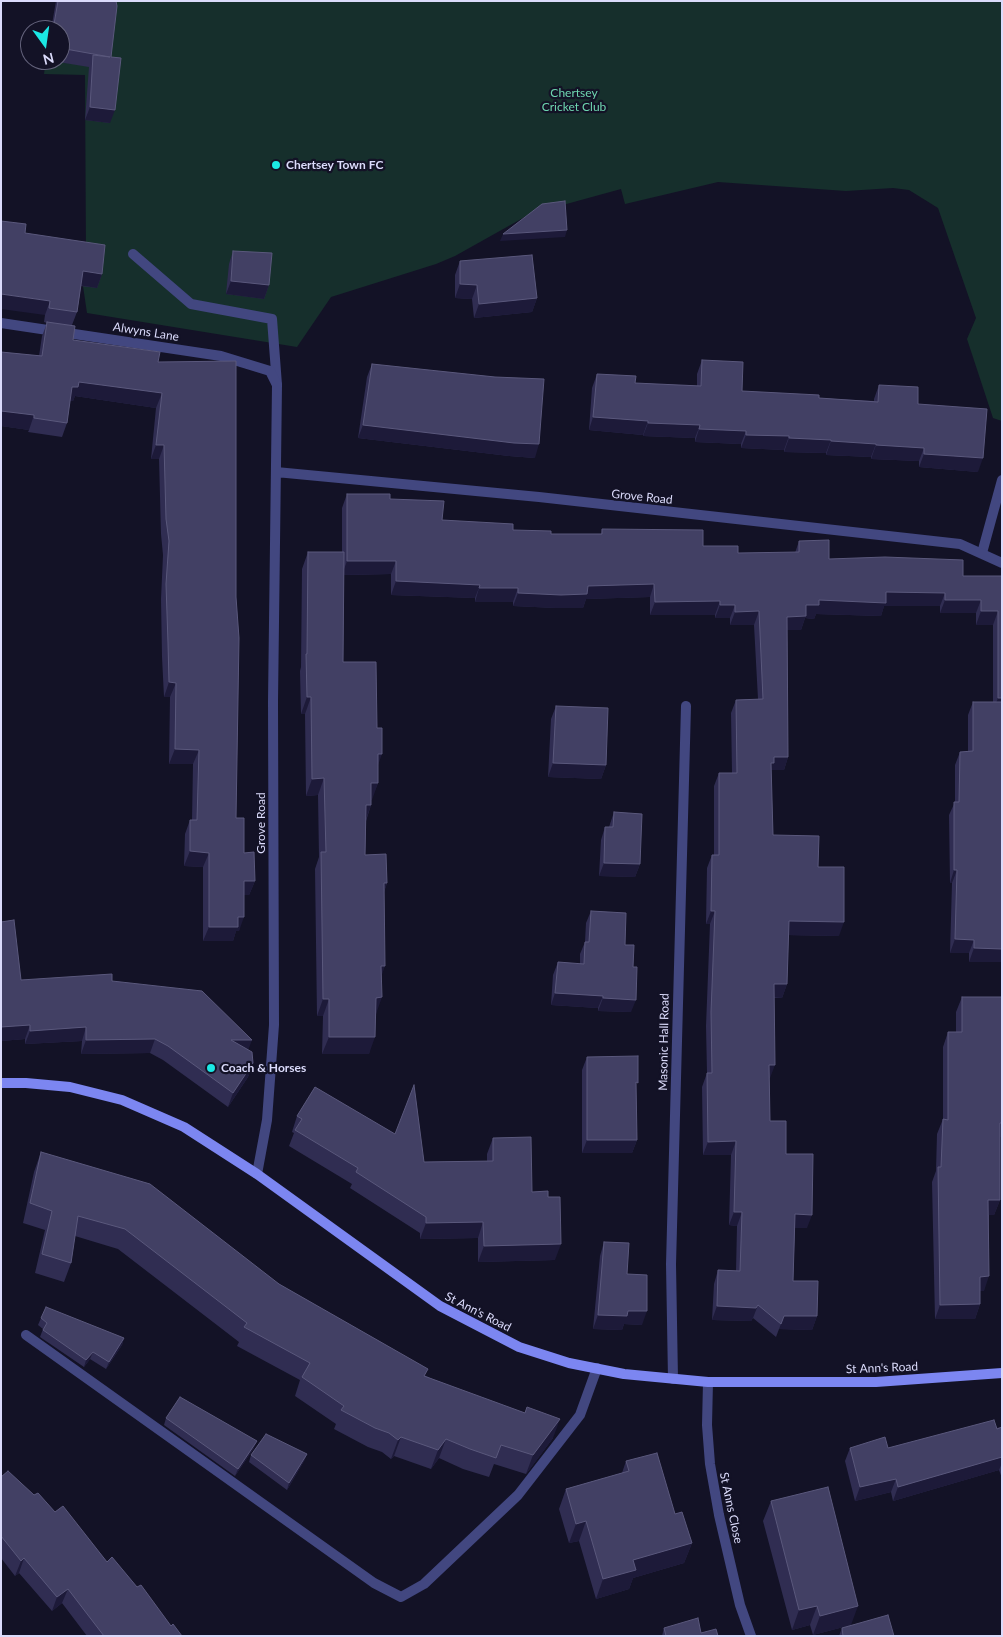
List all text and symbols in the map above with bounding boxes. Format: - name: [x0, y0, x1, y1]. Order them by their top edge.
- north arrow: [20, 20, 70, 70]
- text: N: [41, 50, 56, 69]
- park label: Chertsey Cricket Club: [542, 86, 606, 114]
- place label: Chertsey Town FC: [286, 158, 383, 172]
- marker: Chertsey Town FC: [270, 159, 282, 171]
- street label: Alwyns Lane: [112, 320, 180, 344]
- street label: Grove Road: [611, 487, 673, 507]
- street label: Grove Road: [254, 792, 268, 854]
- street label: Masonic Hall Road: [656, 993, 672, 1091]
- place label: Coach & Horses: [221, 1061, 306, 1075]
- marker: Coach & Horses: [205, 1062, 217, 1074]
- street label: St Ann's Road: [443, 1289, 513, 1335]
- street label: St Ann's Road: [846, 1360, 918, 1376]
- street label: St Anns Close: [716, 1471, 746, 1545]

